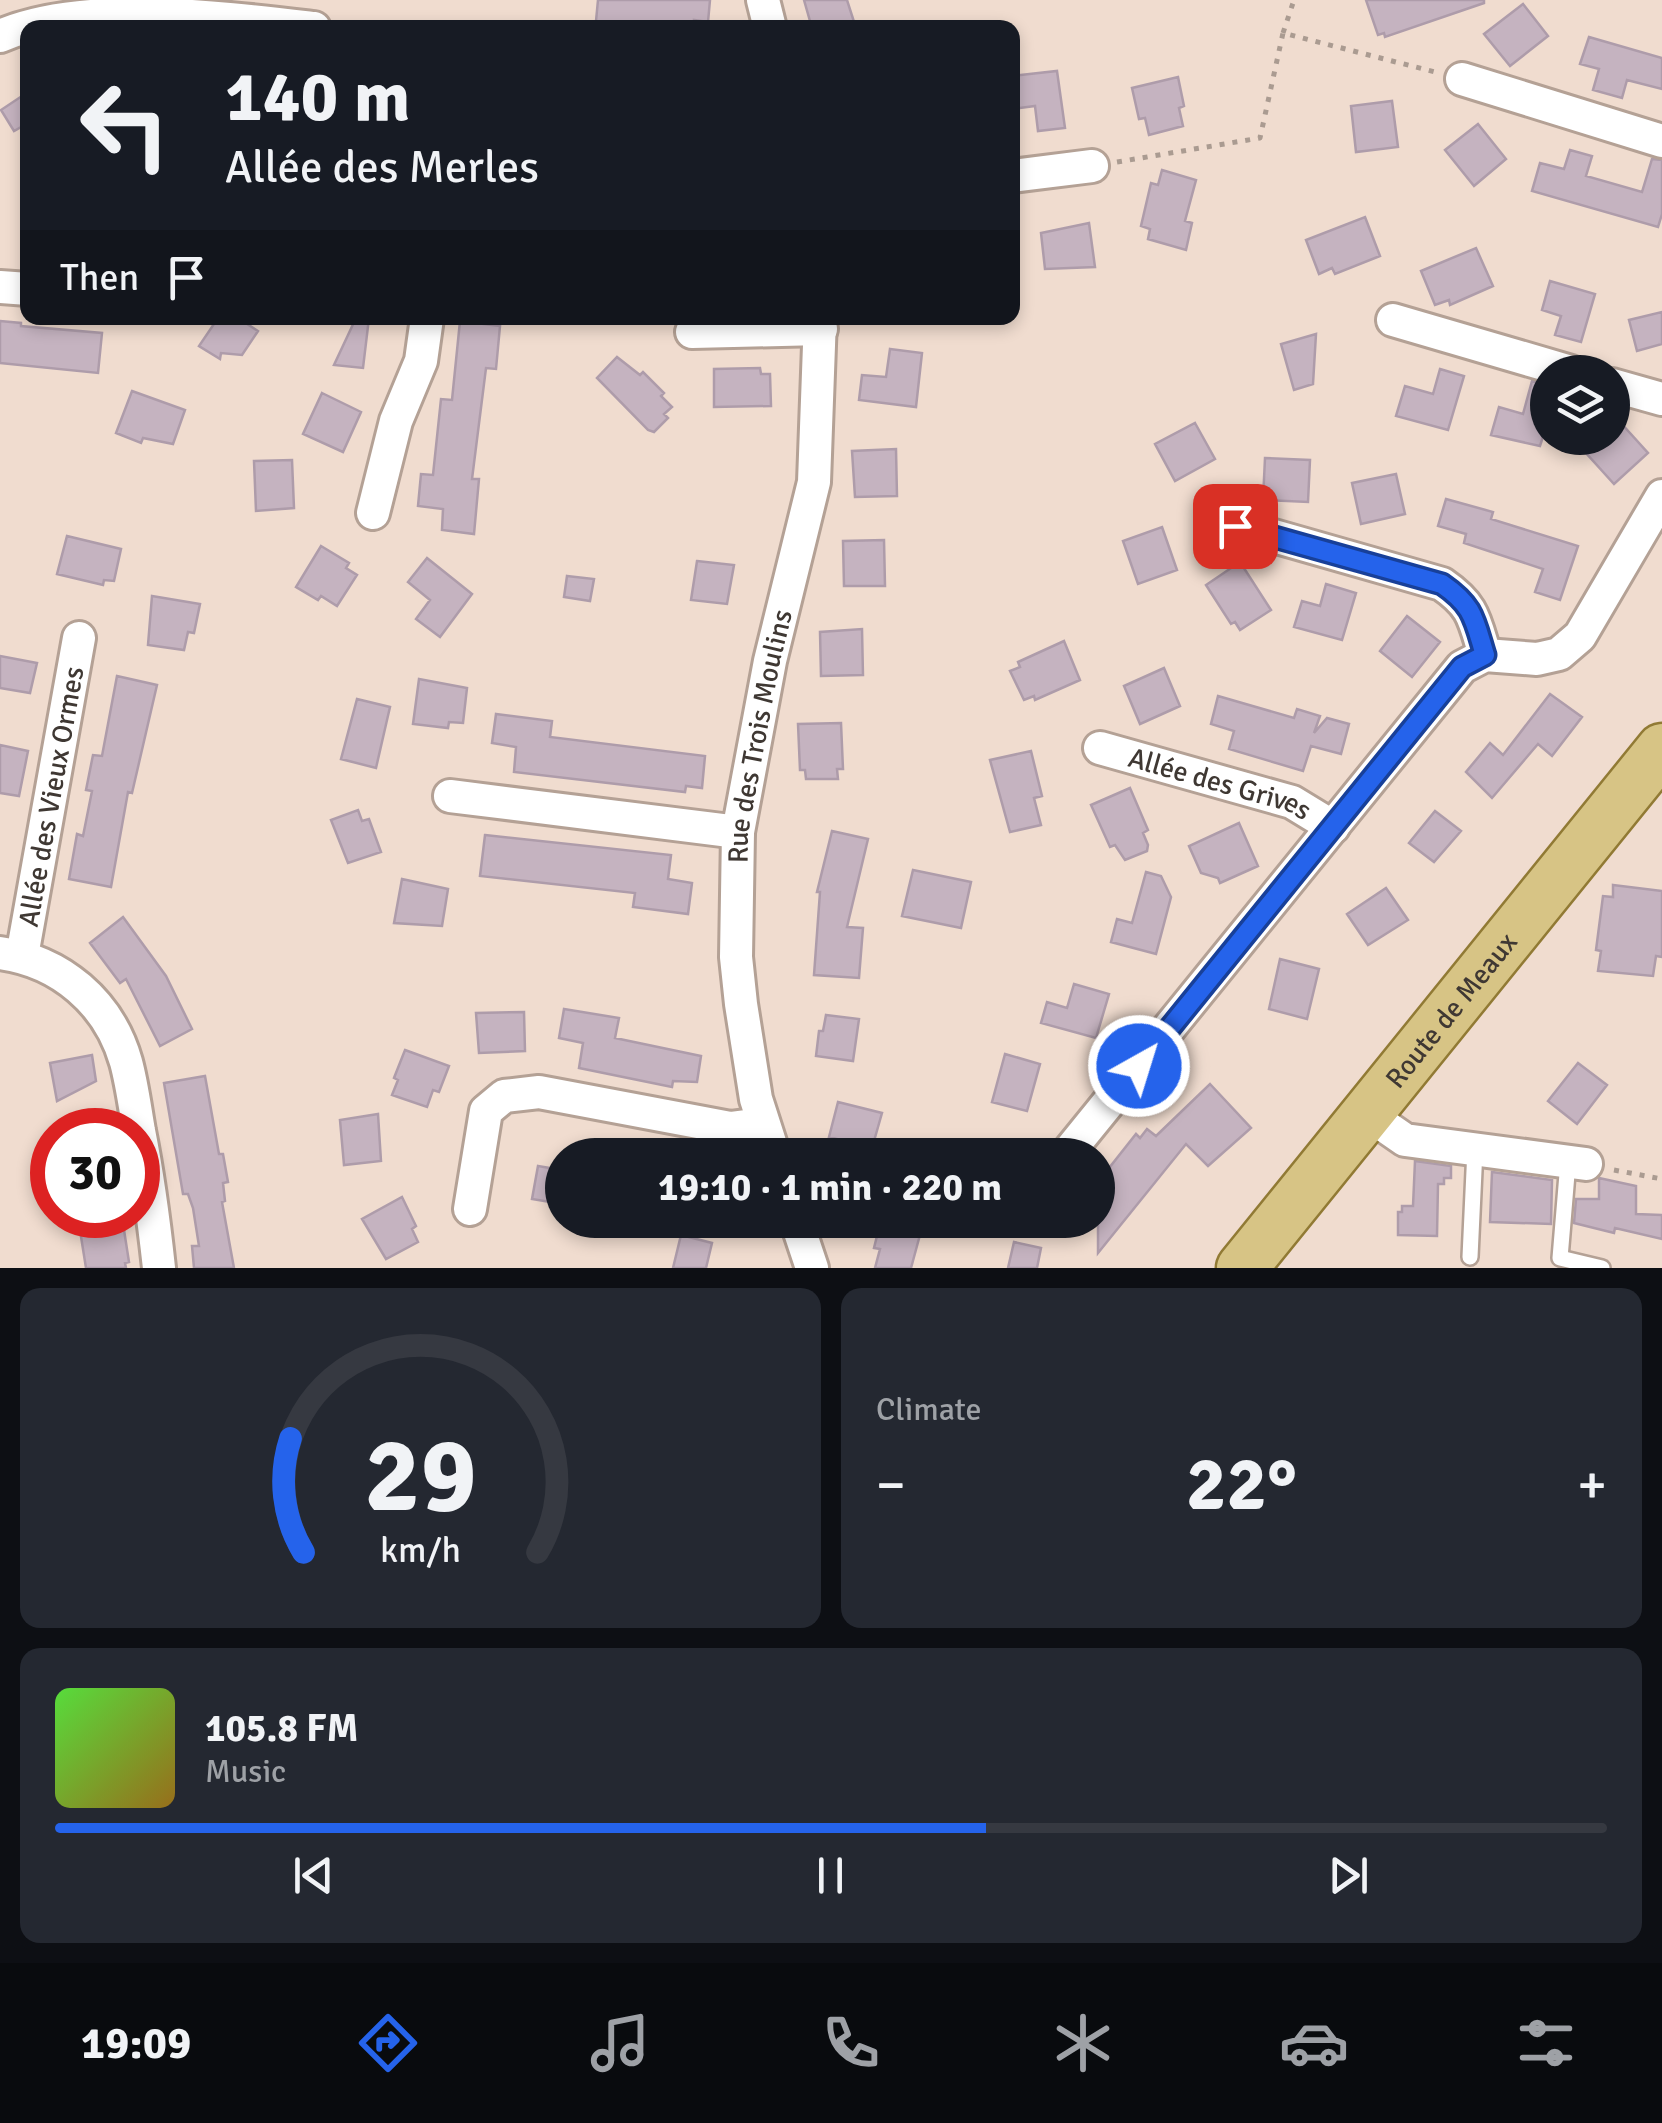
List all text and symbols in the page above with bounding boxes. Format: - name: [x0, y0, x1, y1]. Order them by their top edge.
- text: 140 m: [225, 54, 410, 140]
- icon: left: [60, 60, 190, 190]
- text: Allée des Merles: [225, 140, 539, 195]
- icon: arrive: [159, 250, 214, 305]
- text: Then: [60, 254, 139, 301]
- map controls: [1530, 355, 1630, 455]
- button: layers: [1530, 355, 1630, 455]
- pin: [1193, 484, 1278, 569]
- icon: arrive: [1208, 499, 1263, 554]
- street label: Rue des Trois Moulins: [722, 606, 800, 863]
- street label: Allée des Vieux Ormes: [12, 664, 92, 929]
- street label: Allée des Grives: [1125, 741, 1317, 828]
- street label: Route de Meaux: [1379, 926, 1525, 1095]
- position arrow: [1087, 1014, 1191, 1118]
- speed limit sign: 30: [30, 1108, 160, 1238]
- text: 19:10 · 1 min · 220 m: [658, 1164, 1002, 1211]
- text: Climate: [876, 1390, 982, 1429]
- text: 29: [364, 1412, 477, 1540]
- text: 22°: [1186, 1438, 1297, 1531]
- text: −: [876, 1451, 906, 1519]
- text: +: [1577, 1451, 1607, 1519]
- text: km/h: [380, 1528, 461, 1572]
- text: 105.8 FM: [205, 1705, 358, 1752]
- text: Music: [205, 1752, 286, 1791]
- icon: previous: [286, 1848, 341, 1903]
- icon: pause: [803, 1848, 858, 1903]
- icon: next: [1321, 1848, 1376, 1903]
- icon: directions: [353, 2008, 423, 2078]
- icon: music: [585, 2008, 655, 2078]
- icon: phone: [816, 2008, 886, 2078]
- icon: climate: [1048, 2008, 1118, 2078]
- icon: car: [1279, 2008, 1349, 2078]
- icon: filters: [1511, 2008, 1581, 2078]
- text: 19:09: [81, 2016, 191, 2071]

